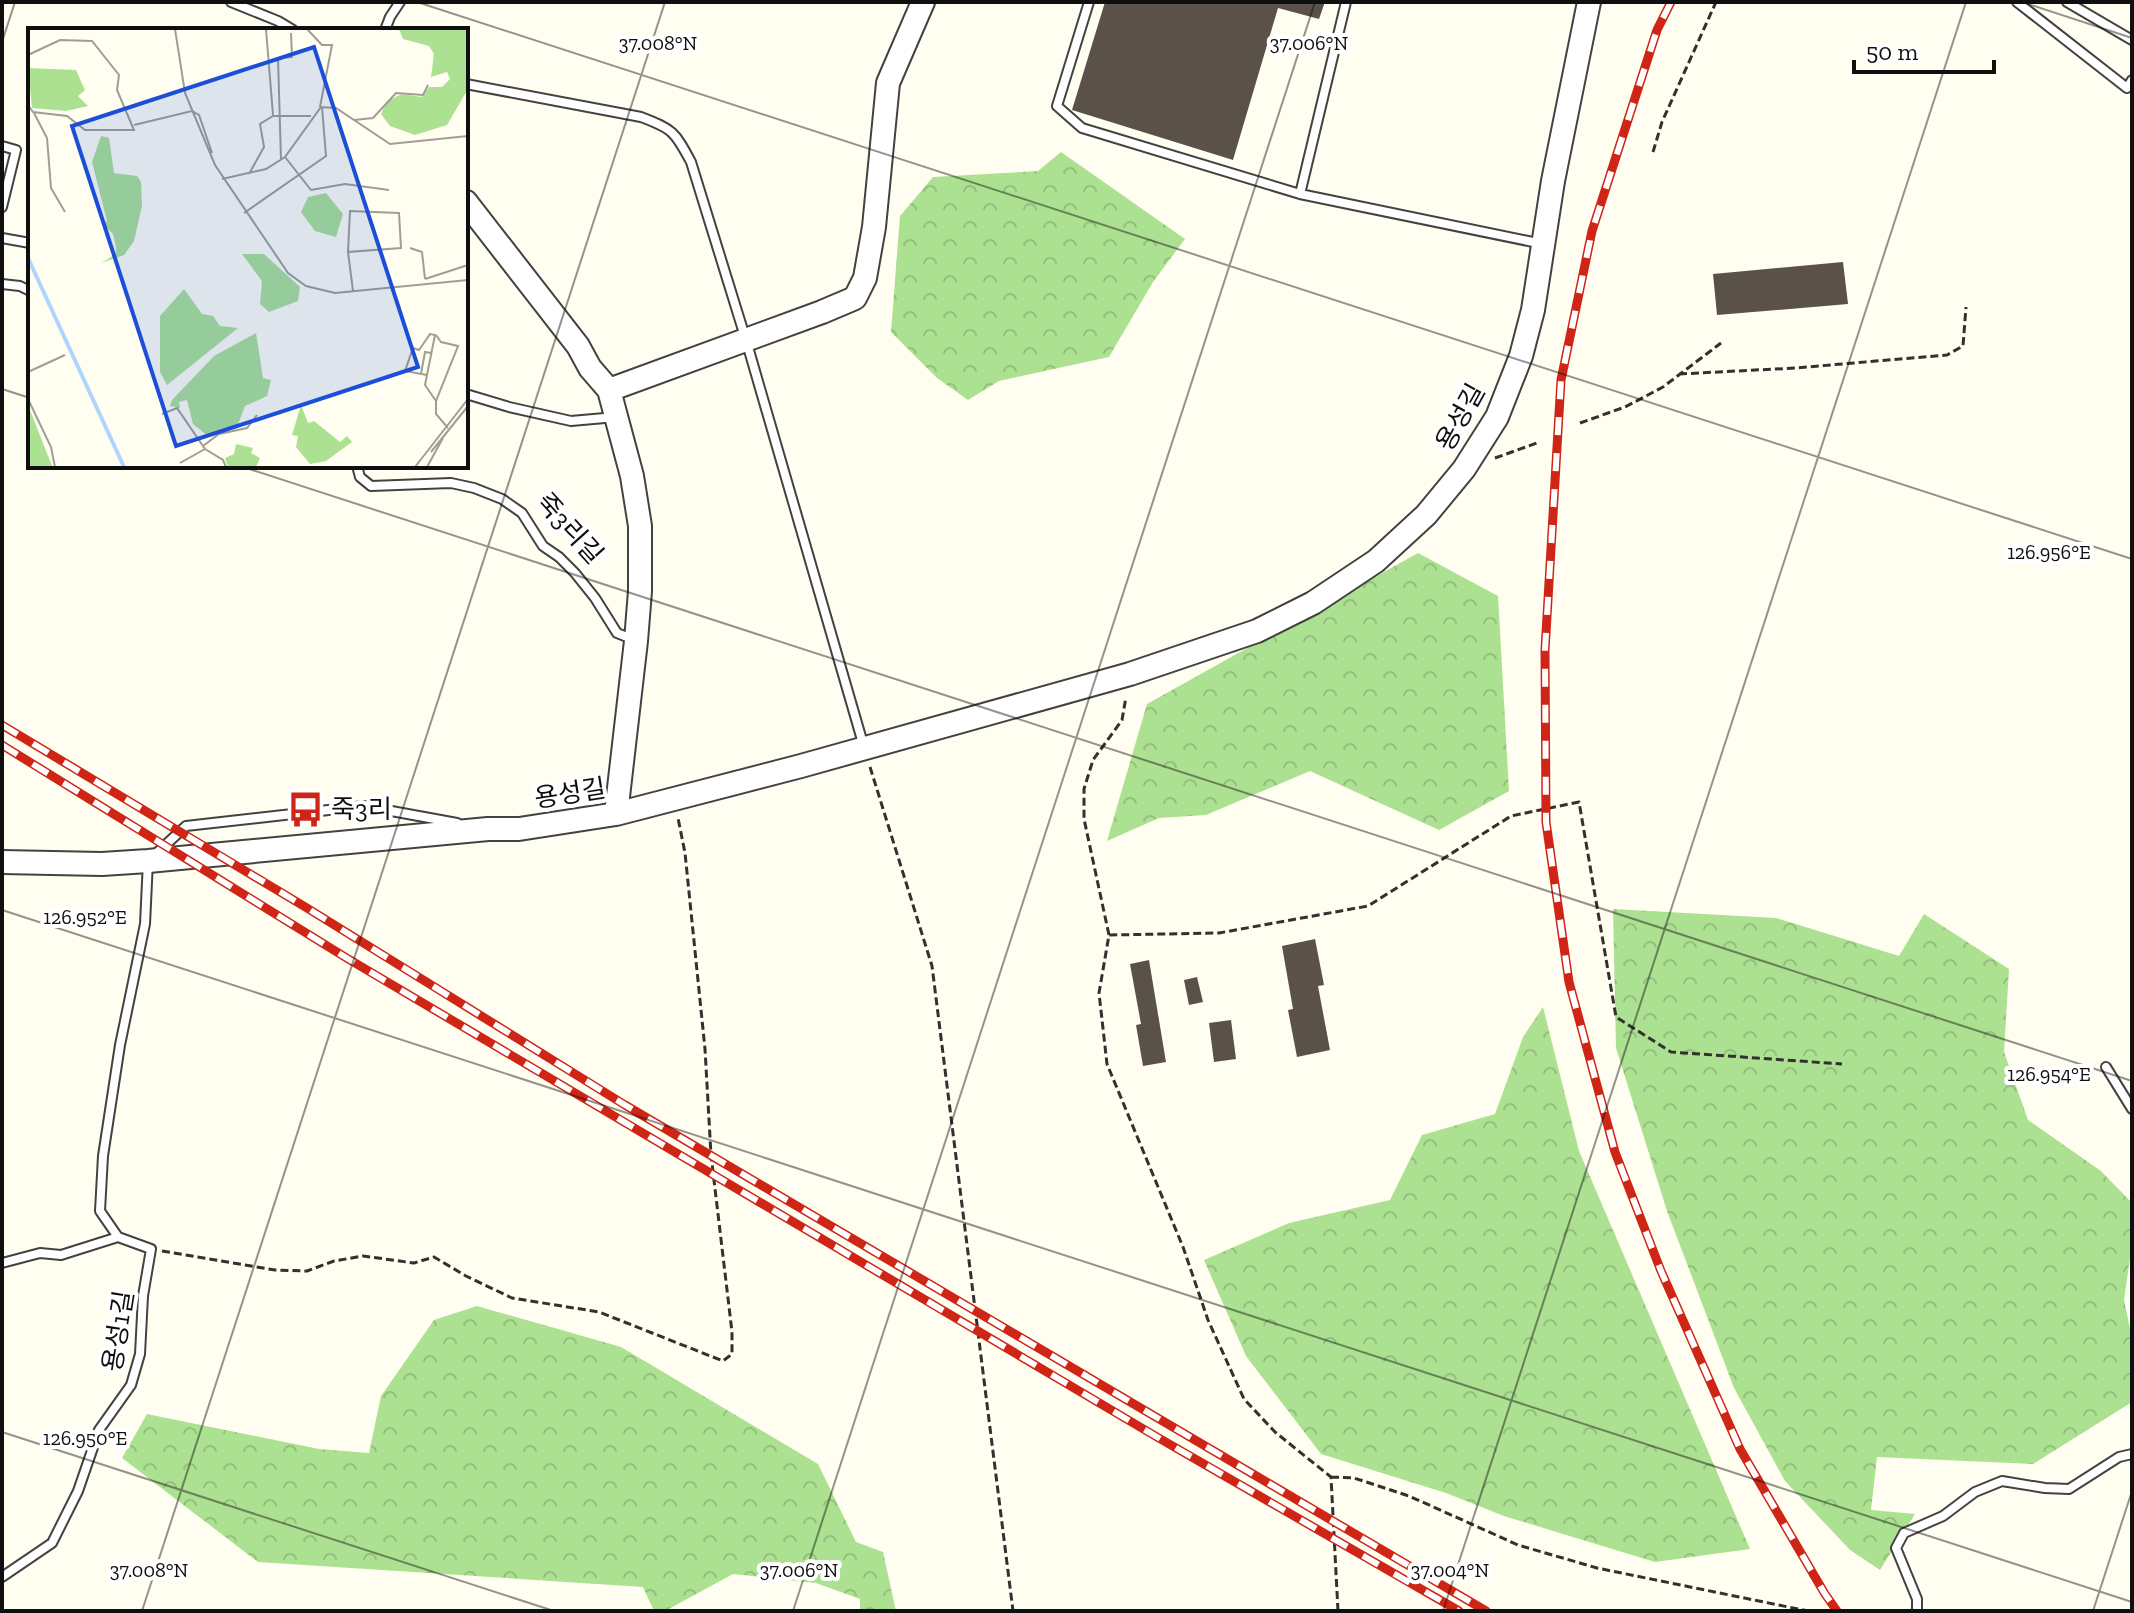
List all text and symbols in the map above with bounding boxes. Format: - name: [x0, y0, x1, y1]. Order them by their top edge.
- scale bar: [1854, 24, 1994, 74]
- inset map: [28, 28, 468, 468]
- text: 37.008°N: [619, 31, 698, 55]
- text: 37.006°N: [1270, 31, 1349, 55]
- text: 50 m: [1866, 37, 1919, 66]
- street label: 용성길: [1429, 378, 1491, 456]
- street label: 죽3리길: [530, 486, 610, 570]
- text: 126.956°E: [2007, 540, 2091, 564]
- street label: 용성길: [532, 772, 608, 814]
- bus stop icon: 죽3리: [286, 790, 324, 828]
- place label: 죽3리: [331, 793, 392, 825]
- text: 126.952°E: [43, 905, 127, 929]
- text: 126.954°E: [2007, 1062, 2091, 1086]
- street label: 용성1길: [96, 1288, 140, 1374]
- text: 126.950°E: [43, 1426, 127, 1450]
- text: 37.008°N: [110, 1558, 189, 1582]
- text: 37.006°N: [760, 1558, 839, 1582]
- text: 37.004°N: [1411, 1558, 1489, 1582]

